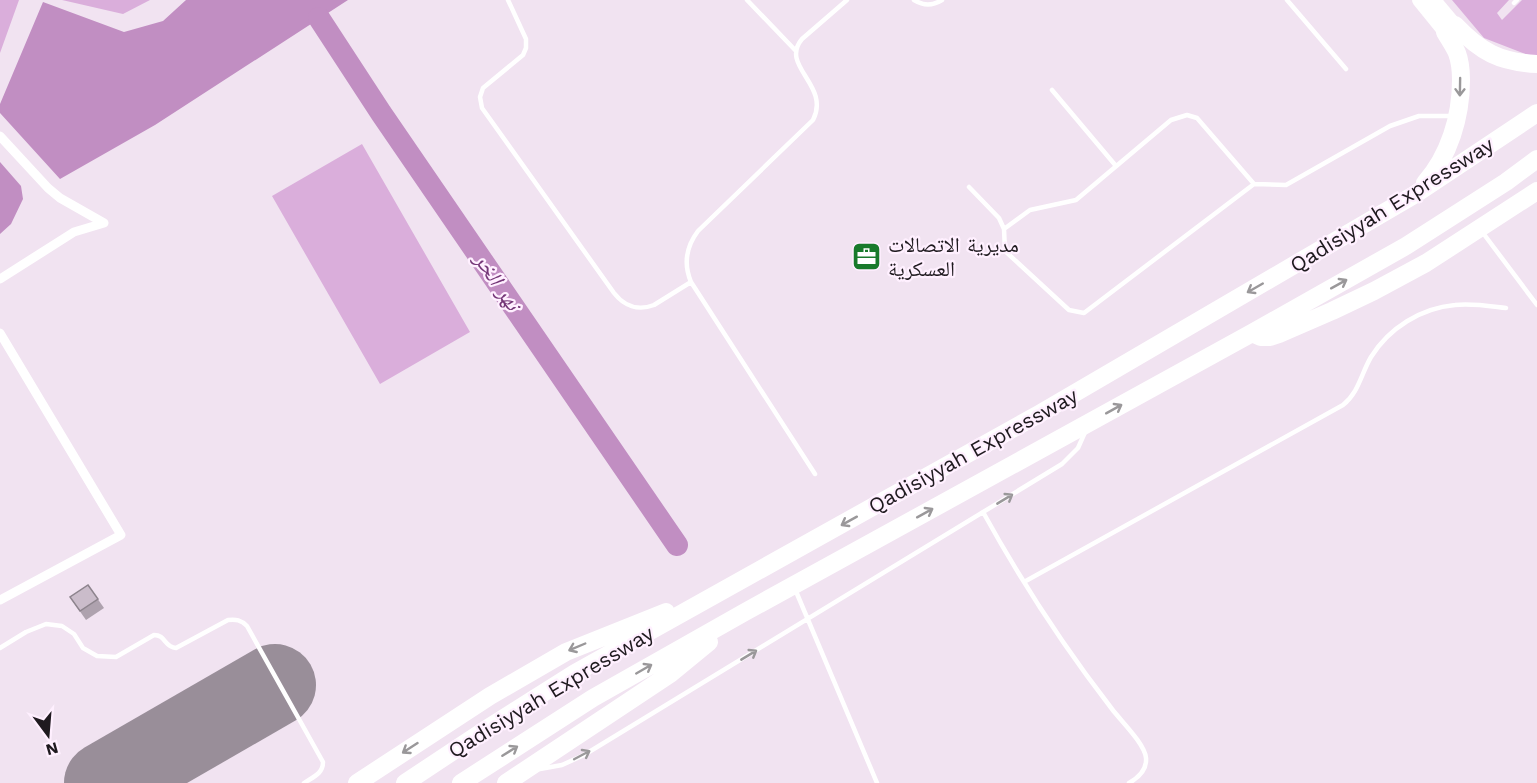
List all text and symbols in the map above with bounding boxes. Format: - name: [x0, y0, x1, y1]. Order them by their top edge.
- one-way arrow: [1455, 77, 1466, 97]
- street label: Qadisiyyah Expressway: [1285, 131, 1498, 278]
- place label: مديرية الاتصالات العسكرية: [888, 232, 1019, 281]
- office icon: مديرية الاتصالات العسكرية: [851, 241, 883, 273]
- water label: نهر الخر: [468, 246, 528, 318]
- one-way arrow: [1330, 278, 1347, 290]
- one-way arrow: [1247, 282, 1264, 294]
- street label: Qadisiyyah Expressway: [864, 382, 1082, 519]
- one-way arrow: [1105, 403, 1122, 415]
- one-way arrow: [996, 492, 1013, 504]
- one-way arrow: [915, 507, 933, 518]
- one-way arrow: [841, 515, 858, 527]
- street label: Qadisiyyah Expressway: [443, 620, 658, 763]
- one-way arrow: [568, 642, 587, 653]
- one-way arrow: [740, 648, 757, 660]
- one-way arrow: [635, 663, 652, 675]
- north arrow: [18, 705, 78, 765]
- text: N: [44, 738, 60, 760]
- one-way arrow: [402, 742, 419, 754]
- one-way arrow: [501, 744, 518, 756]
- one-way arrow: [573, 749, 590, 761]

